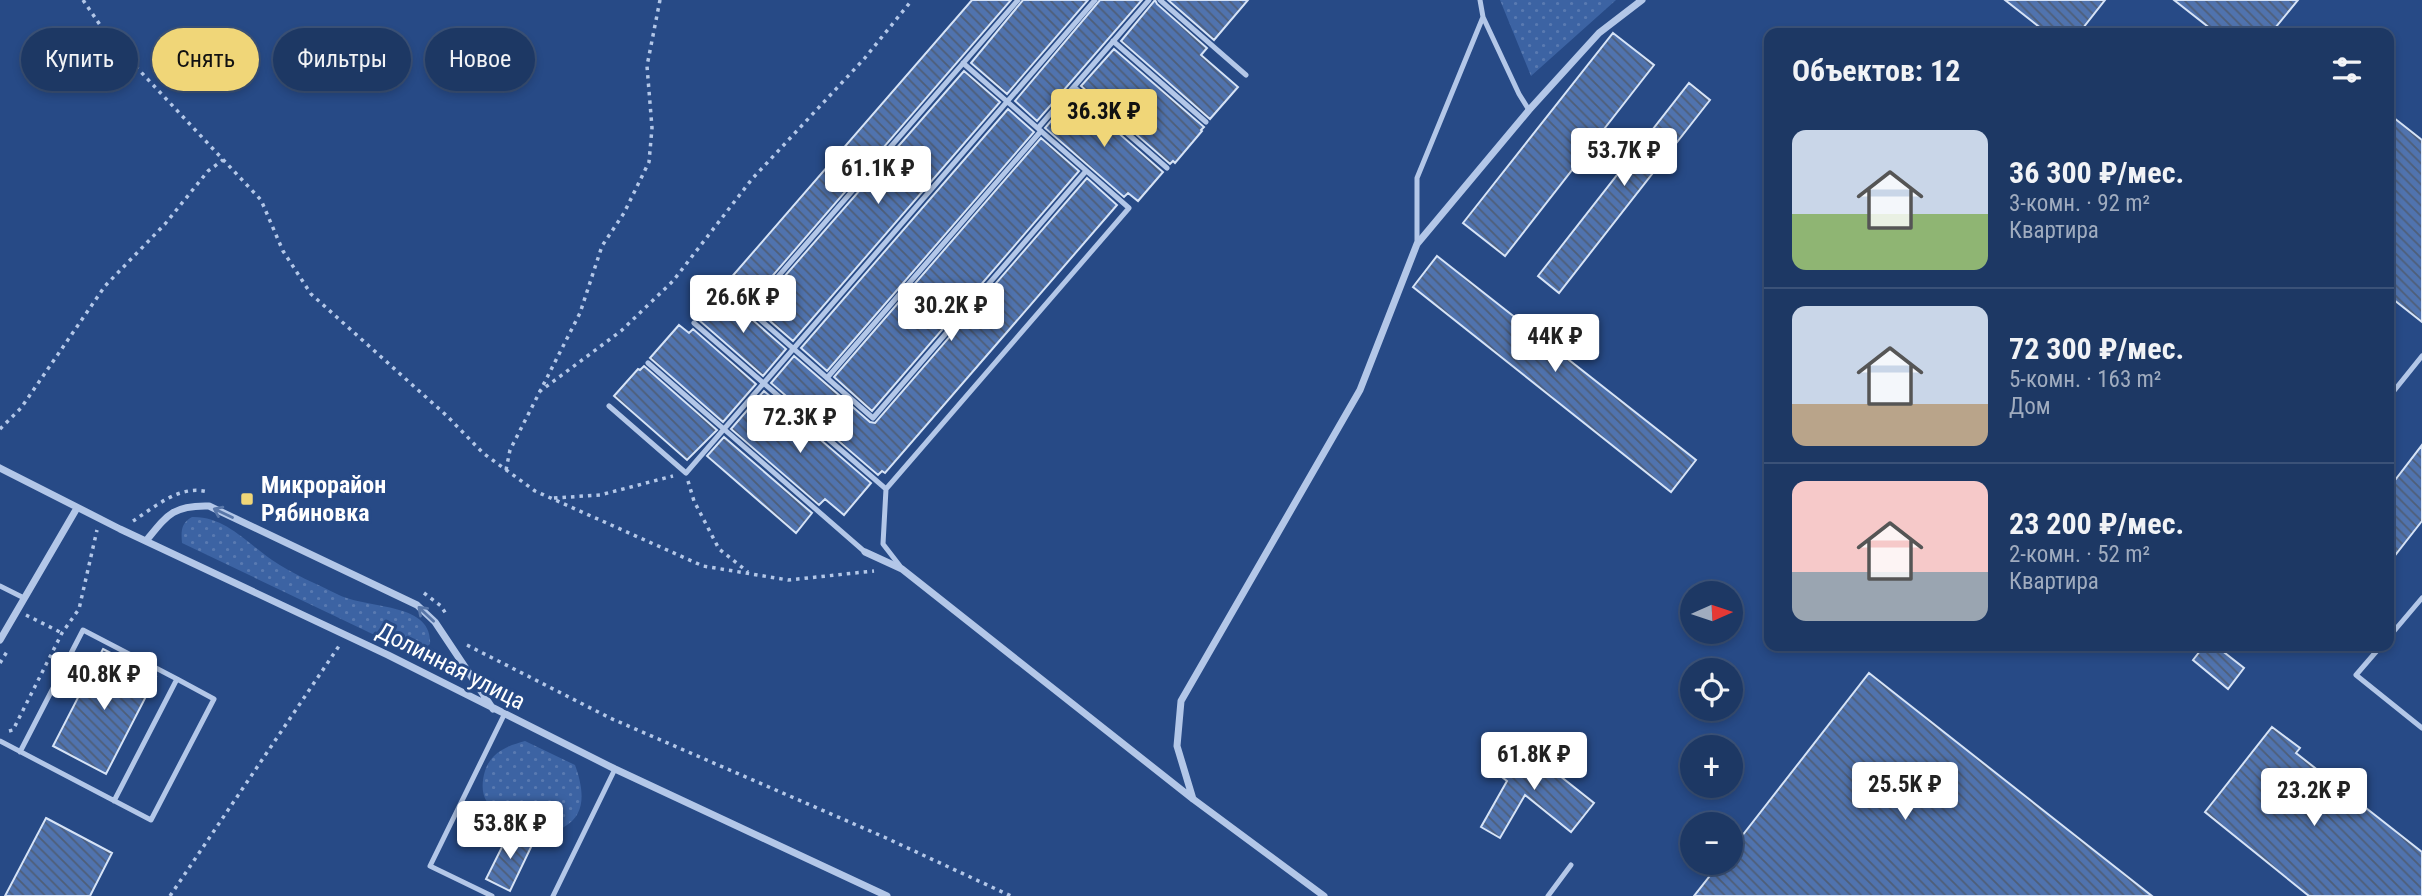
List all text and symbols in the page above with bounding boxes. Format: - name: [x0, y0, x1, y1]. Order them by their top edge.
- chip: Купить: [21, 28, 138, 91]
- chip: Снять: [152, 28, 259, 91]
- chip: Фильтры: [273, 28, 411, 91]
- chip: Новое: [425, 28, 535, 91]
- icon: filters: [2328, 51, 2366, 89]
- text: Объектов: 12: [1792, 53, 1960, 88]
- pin: 36.3K ₽: [1039, 90, 1169, 149]
- text: 36.3K ₽: [1067, 98, 1141, 125]
- pin: 53.7K ₽: [1559, 128, 1689, 188]
- text: 53.7K ₽: [1587, 137, 1661, 164]
- pin: 61.1K ₽: [813, 146, 943, 206]
- text: 61.1K ₽: [841, 155, 915, 182]
- text: 36 300 ₽/мес.: [2009, 155, 2184, 190]
- icon: home: [1848, 158, 1932, 242]
- text: 3-комн. · 92 m²: [2009, 190, 2150, 217]
- text: Квартира: [2009, 217, 2099, 244]
- pin: 26.6K ₽: [678, 276, 808, 335]
- text: 26.6K ₽: [706, 284, 780, 311]
- pin: 30.2K ₽: [886, 284, 1016, 343]
- text: 30.2K ₽: [914, 292, 988, 319]
- pin: 44K ₽: [1506, 314, 1604, 374]
- text: 44K ₽: [1527, 323, 1583, 350]
- text: 72 300 ₽/мес.: [2009, 331, 2184, 366]
- icon: home: [1848, 334, 1932, 418]
- text: 5-комн. · 163 m²: [2009, 366, 2161, 393]
- text: Дом: [2009, 393, 2051, 420]
- pin: 72.3K ₽: [735, 396, 865, 455]
- text: 72.3K ₽: [763, 404, 837, 431]
- place label: Микрорайон Рябиновка: [261, 471, 386, 527]
- marker: Микрорайон Рябиновка: [239, 491, 255, 507]
- one-way arrow: [213, 506, 234, 519]
- text: 23 200 ₽/мес.: [2009, 506, 2184, 541]
- icon: home: [1848, 509, 1932, 593]
- text: 2-комн. · 52 m²: [2009, 541, 2150, 568]
- text: Квартира: [2009, 568, 2099, 595]
- north arrow: [1680, 581, 1743, 644]
- map controls: [1680, 581, 1743, 875]
- one-way arrow: [417, 606, 435, 622]
- street label: Долинная улица: [372, 616, 530, 716]
- pin: 40.8K ₽: [39, 652, 169, 712]
- button: locate: [1680, 658, 1743, 721]
- text: 40.8K ₽: [67, 661, 141, 688]
- pin: 61.8K ₽: [1469, 732, 1599, 792]
- button: +: [1680, 735, 1743, 798]
- text: 61.8K ₽: [1497, 741, 1571, 768]
- pin: 25.5K ₽: [1840, 762, 1970, 822]
- pin: 23.2K ₽: [2249, 768, 2379, 828]
- text: 25.5K ₽: [1868, 771, 1942, 798]
- text: 23.2K ₽: [2277, 777, 2351, 804]
- pin: 53.8K ₽: [445, 802, 575, 861]
- text: 53.8K ₽: [473, 810, 547, 837]
- button: −: [1680, 812, 1743, 875]

